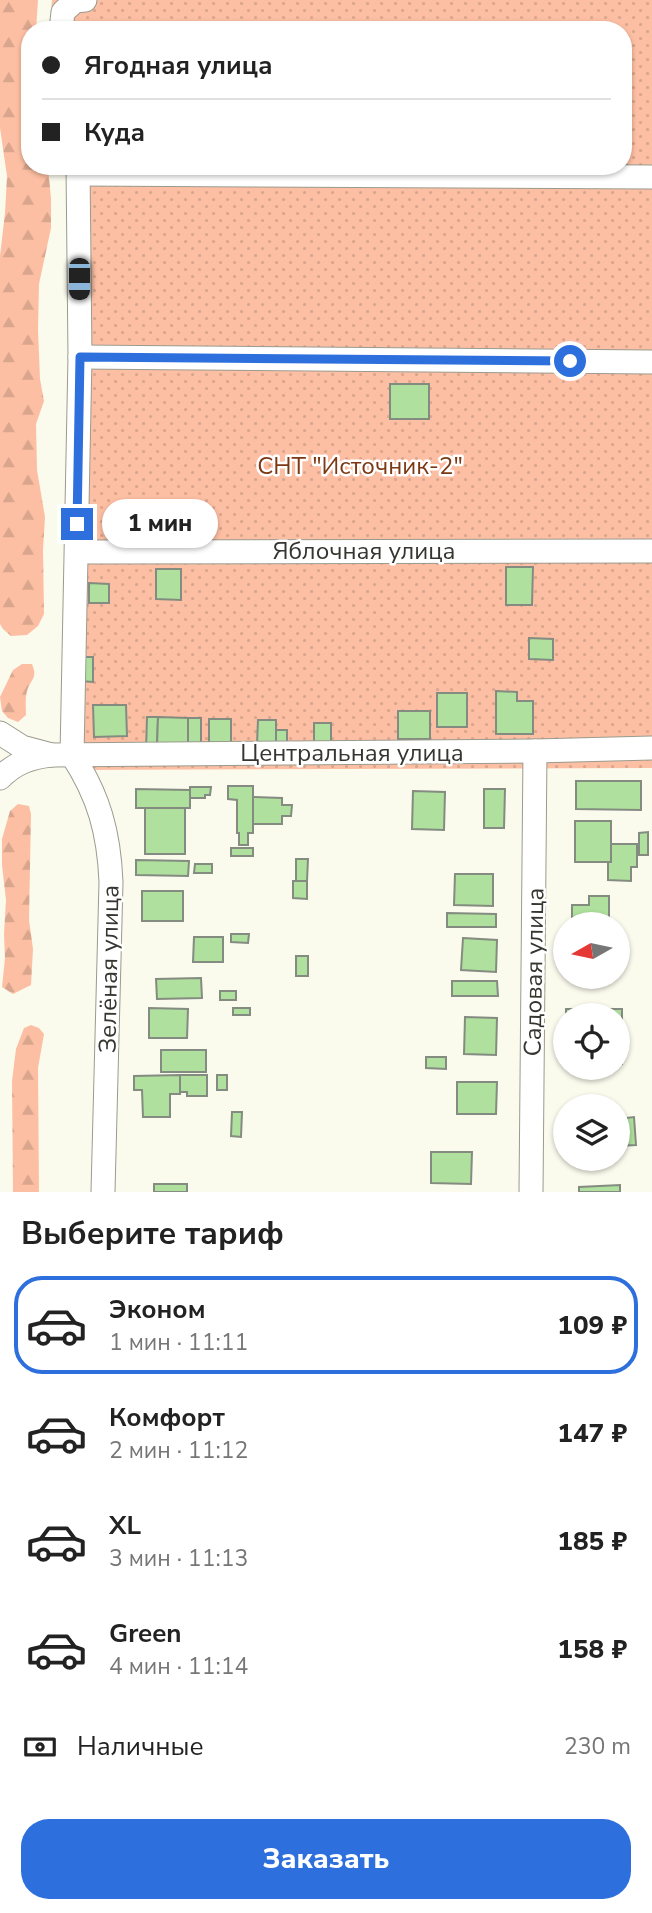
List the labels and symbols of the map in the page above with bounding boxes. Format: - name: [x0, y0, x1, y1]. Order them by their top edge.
- car: [69, 258, 90, 300]
- route start: [554, 345, 586, 377]
- park label: СНТ "Источник-2": [257, 450, 463, 482]
- callout: 1 мин: [102, 500, 217, 548]
- route end: [61, 508, 93, 540]
- street label: Яблочная улица: [272, 535, 456, 567]
- street label: Центральная улица: [240, 737, 464, 769]
- street label: Зелёная улица: [92, 885, 126, 1053]
- street label: Садовая улица: [517, 887, 551, 1057]
- north arrow: [553, 912, 630, 989]

